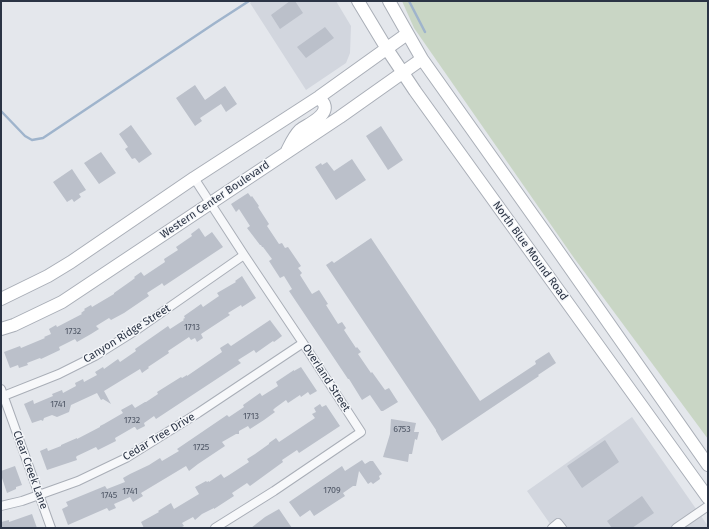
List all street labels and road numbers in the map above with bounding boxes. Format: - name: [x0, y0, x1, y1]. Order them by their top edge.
- street label: Western Center Boulevard: [158, 158, 272, 242]
- street label: North Blue Mound Road: [490, 199, 570, 303]
- street label: Canyon Ridge Street: [81, 302, 173, 366]
- street label: Overland Street: [299, 342, 353, 414]
- street label: Cedar Tree Drive: [121, 410, 197, 464]
- street label: Clear Creek Lane: [10, 429, 50, 511]

